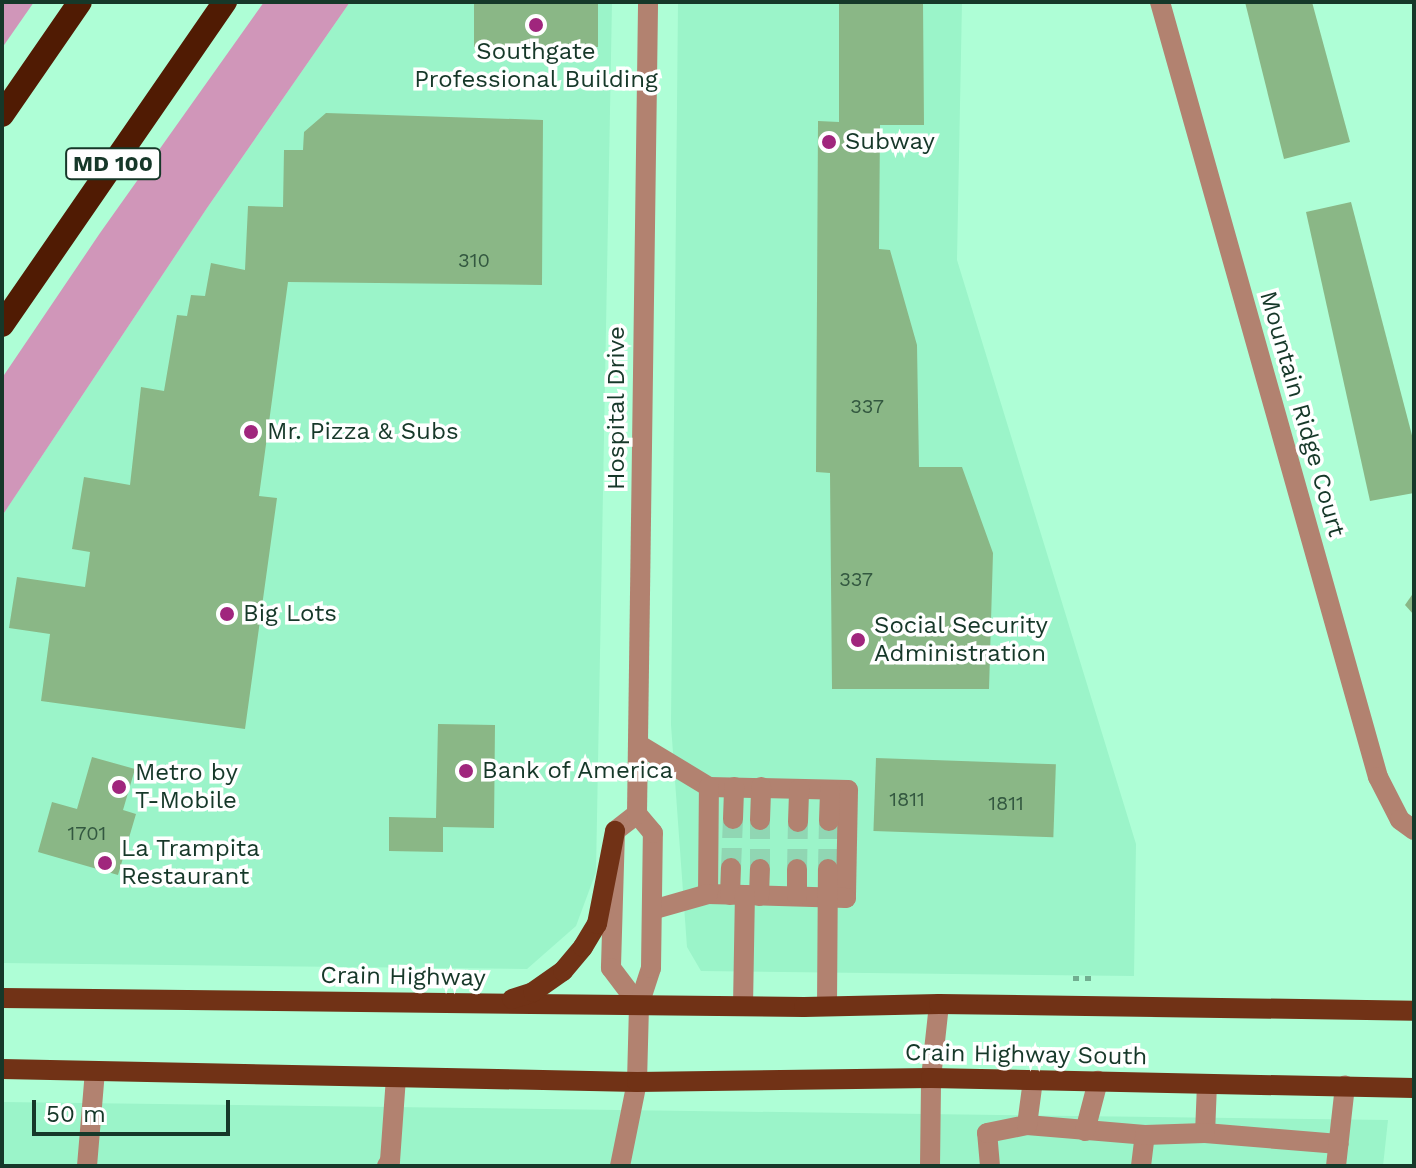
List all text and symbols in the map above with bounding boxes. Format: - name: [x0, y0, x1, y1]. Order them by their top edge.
- marker: Southgate Professional Building: [527, 16, 545, 34]
- place label: Southgate Professional Building: [414, 38, 658, 94]
- place label: Subway: [845, 128, 935, 156]
- marker: Subway: [820, 133, 838, 151]
- road number: MD 100: [65, 146, 161, 182]
- house number: 310: [458, 248, 490, 272]
- street label: Mountain Ridge Court: [1253, 288, 1351, 540]
- street label: Hospital Drive: [603, 326, 631, 490]
- house number: 337: [850, 394, 884, 418]
- place label: Mr. Pizza & Subs: [267, 418, 459, 446]
- marker: Mr. Pizza & Subs: [242, 423, 260, 441]
- house number: 337: [839, 567, 873, 591]
- place label: Big Lots: [243, 600, 337, 628]
- marker: Big Lots: [218, 605, 236, 623]
- place label: Social Security Administration: [874, 612, 1049, 668]
- marker: Social Security Administration: [849, 631, 867, 649]
- place label: Bank of America: [482, 757, 675, 785]
- place label: Metro by T-Mobile: [135, 759, 238, 815]
- marker: Bank of America: [457, 762, 475, 780]
- marker: Metro by T-Mobile: [110, 778, 128, 796]
- house number: 1811: [889, 787, 925, 811]
- house number: 1811: [988, 791, 1024, 815]
- house number: 1701: [68, 821, 106, 845]
- place label: La Trampita Restaurant: [121, 835, 261, 891]
- marker: La Trampita Restaurant: [96, 854, 114, 872]
- street label: Crain Highway: [320, 961, 486, 993]
- street label: Crain Highway South: [904, 1038, 1148, 1072]
- scale bar: [36, 1084, 234, 1134]
- text: 50 m: [46, 1100, 106, 1128]

